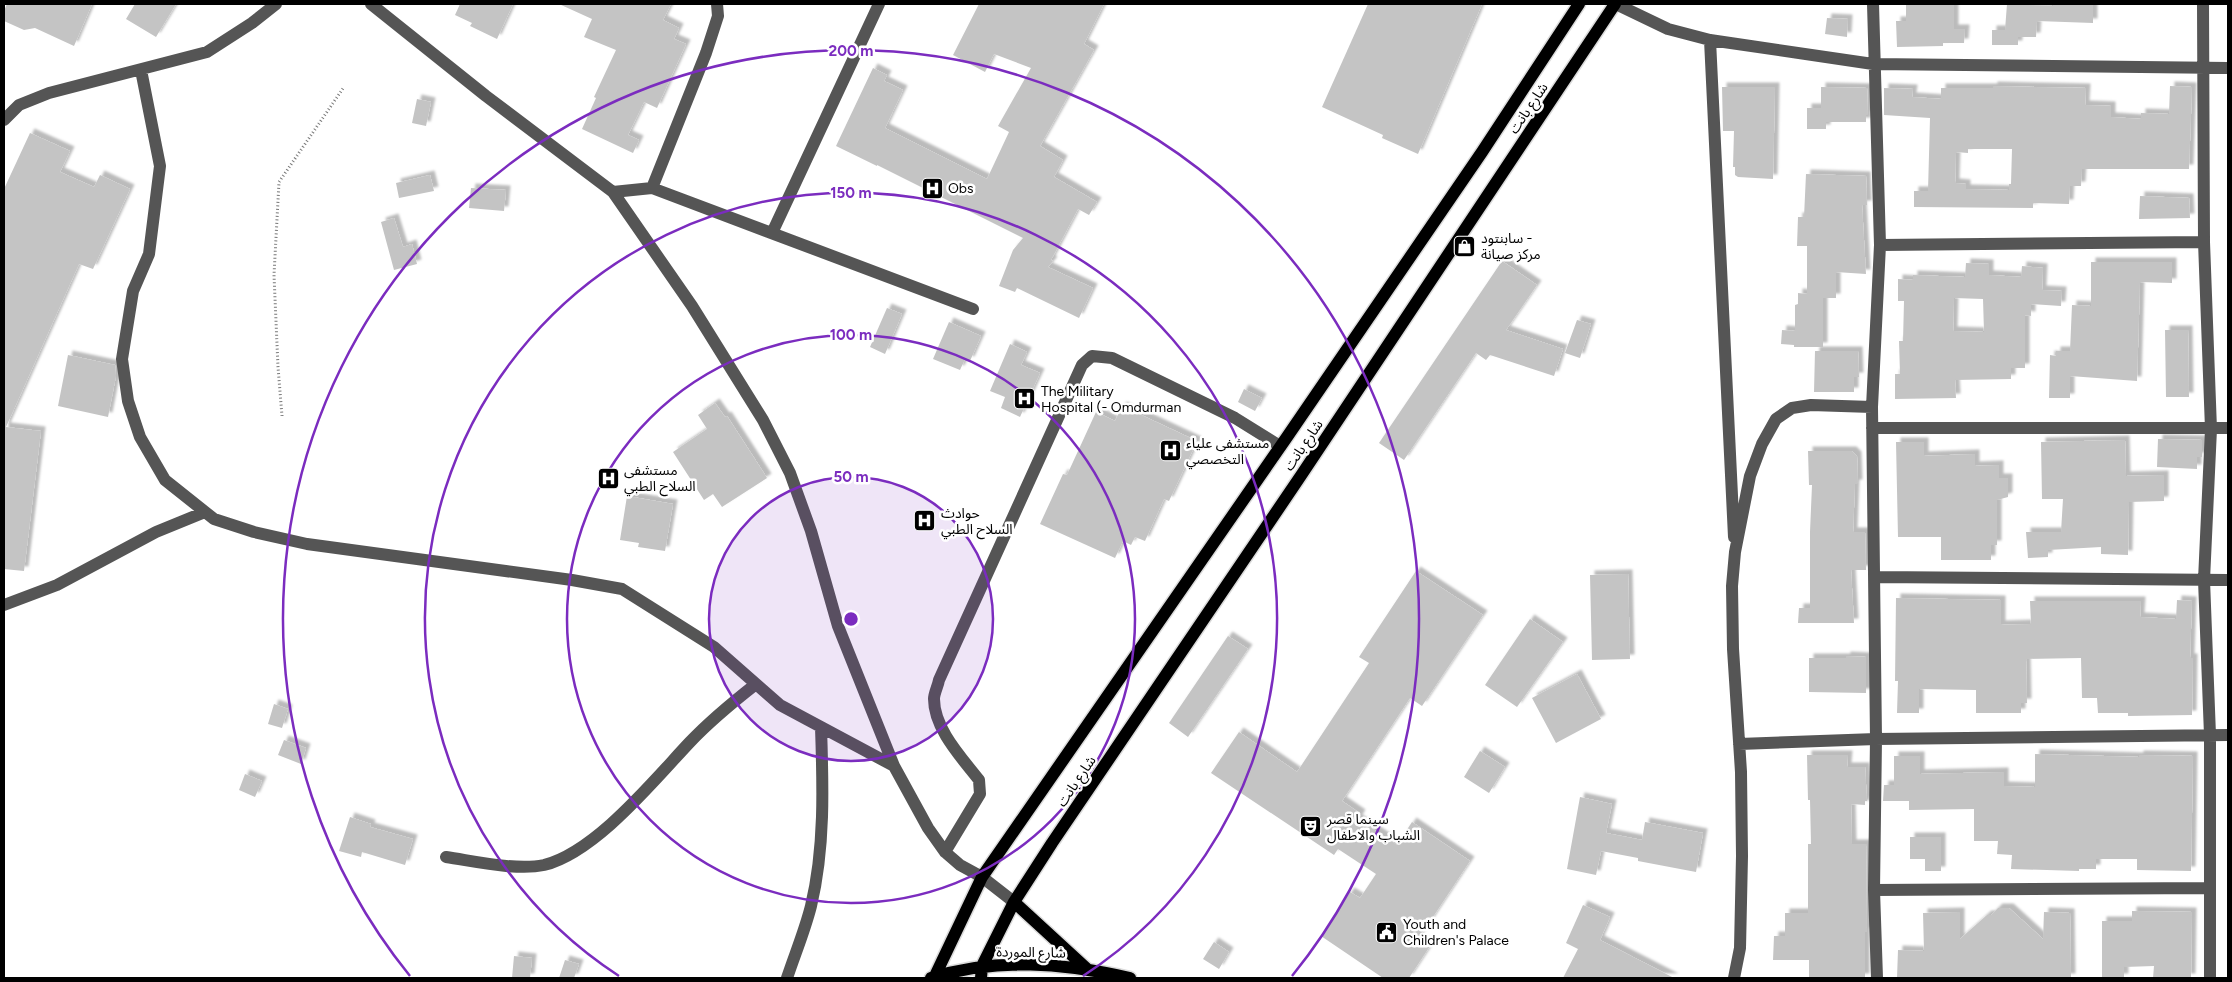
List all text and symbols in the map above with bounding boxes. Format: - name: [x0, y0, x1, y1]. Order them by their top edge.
- text: 200 m: [829, 42, 873, 60]
- street label: شارع بانت: [1505, 80, 1553, 138]
- hospital icon: Obs: [920, 176, 944, 200]
- place label: Obs: [948, 180, 974, 197]
- text: 150 m: [830, 184, 872, 202]
- place label: سابنتود - مركز صيانة: [1481, 230, 1541, 263]
- shop icon: سابنتود - مركز صيانة: [1453, 234, 1477, 258]
- text: 100 m: [830, 326, 872, 344]
- place label: The Military Hospital (- Omdurman: [1041, 383, 1181, 416]
- hospital icon: The Military Hospital (- Omdurman: [1013, 387, 1037, 411]
- street label: شارع بانت: [1280, 417, 1328, 475]
- place label: مستشفى علياء التخصصي: [1186, 435, 1269, 470]
- hospital icon: مستشفى علياء التخصصي: [1158, 439, 1182, 463]
- place label: مستشفى السلاح الطبي: [624, 462, 696, 497]
- hospital icon: مستشفى السلاح الطبي: [596, 466, 620, 490]
- text: 50 m: [833, 468, 869, 486]
- place label: حوادث السلاح الطبي: [941, 505, 1013, 540]
- hospital icon: حوادث السلاح الطبي: [913, 509, 937, 533]
- centre of rings: [842, 610, 860, 628]
- street label: شارع بانت: [1053, 753, 1101, 811]
- place label: سينما قصر الشباب والاطفال: [1326, 811, 1420, 844]
- theatre icon: سينما قصر الشباب والاطفال: [1299, 815, 1323, 839]
- place label: Youth and Children's Palace: [1403, 916, 1509, 949]
- public building icon: Youth and Children's Palace: [1375, 920, 1399, 944]
- street label: شارع الموردة: [996, 943, 1066, 964]

